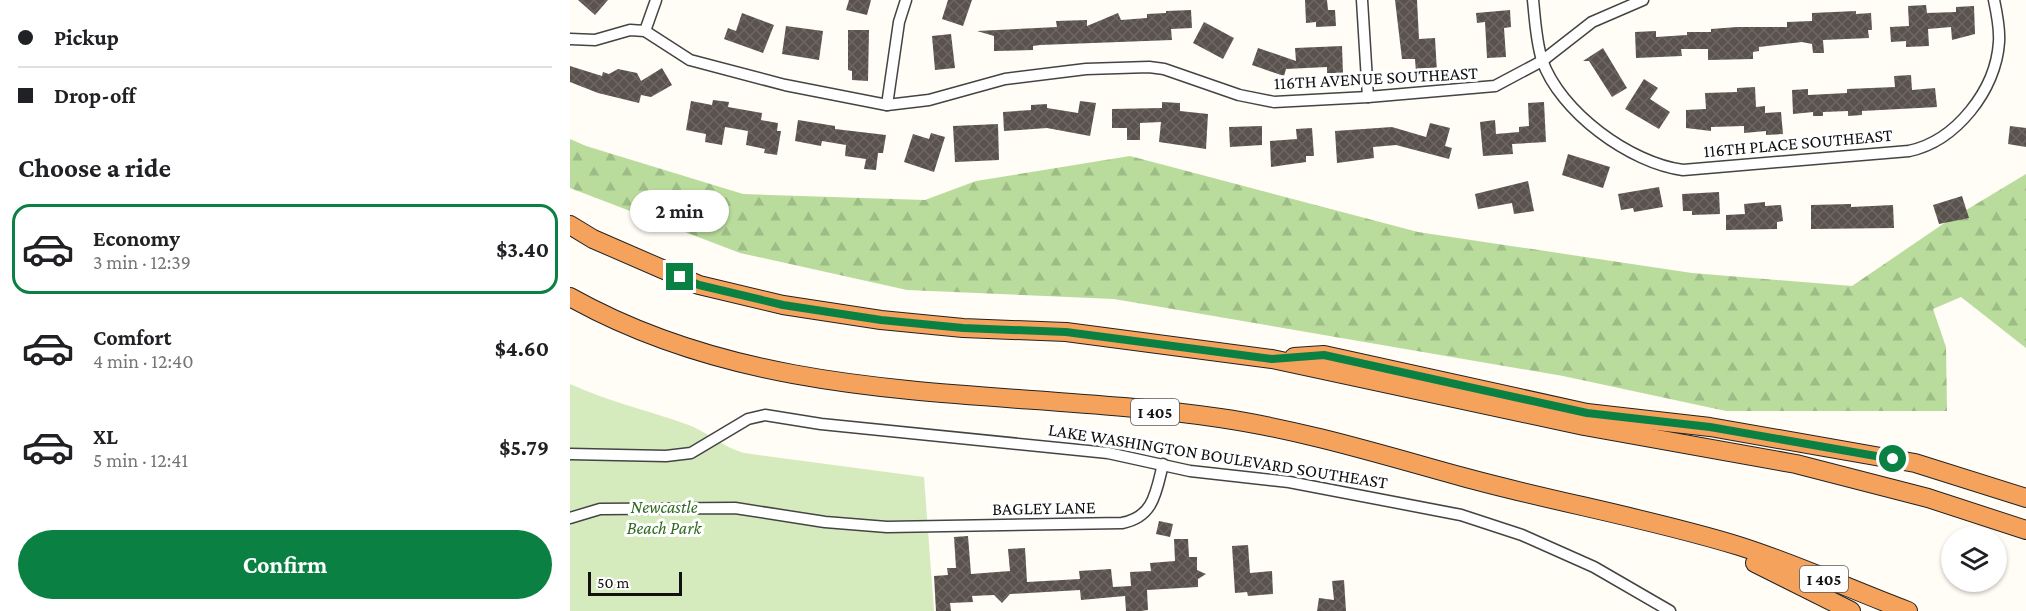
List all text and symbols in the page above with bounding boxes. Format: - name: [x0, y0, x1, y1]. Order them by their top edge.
- text: Pickup: [54, 25, 119, 50]
- street label: 116TH AVENUE SOUTHEAST: [1273, 63, 1479, 93]
- text: Drop-off: [54, 83, 136, 108]
- street label: 116TH PLACE SOUTHEAST: [1703, 125, 1894, 161]
- text: Choose a ride: [18, 153, 171, 183]
- callout: 2 min: [630, 190, 730, 232]
- text: 2 min: [655, 200, 704, 222]
- icon: car: [21, 222, 75, 276]
- text: Economy: [93, 226, 180, 251]
- text: $3.40: [496, 237, 549, 262]
- text: 3 min · 12:39: [93, 251, 191, 273]
- route end: [666, 263, 693, 290]
- icon: car: [21, 321, 75, 375]
- text: Comfort: [93, 325, 171, 350]
- text: $4.60: [495, 336, 549, 361]
- text: 4 min · 12:40: [93, 350, 194, 372]
- road number: I 405: [1131, 399, 1179, 425]
- street label: LAKE WASHINGTON BOULEVARD SOUTHEAST: [1047, 419, 1389, 493]
- icon: car: [21, 420, 75, 474]
- text: XL: [93, 424, 118, 449]
- text: $5.79: [499, 435, 549, 460]
- route start: [1879, 445, 1906, 472]
- text: 5 min · 12:41: [93, 449, 188, 471]
- park label: Newcastle Beach Park: [627, 497, 702, 538]
- street label: BAGLEY LANE: [992, 497, 1096, 519]
- map controls: [1941, 526, 2007, 592]
- button: layers: [1941, 526, 2007, 592]
- button: Confirm: [18, 530, 552, 599]
- road number: I 405: [1800, 566, 1848, 592]
- scale bar: [588, 569, 682, 596]
- text: 50 m: [597, 574, 629, 591]

